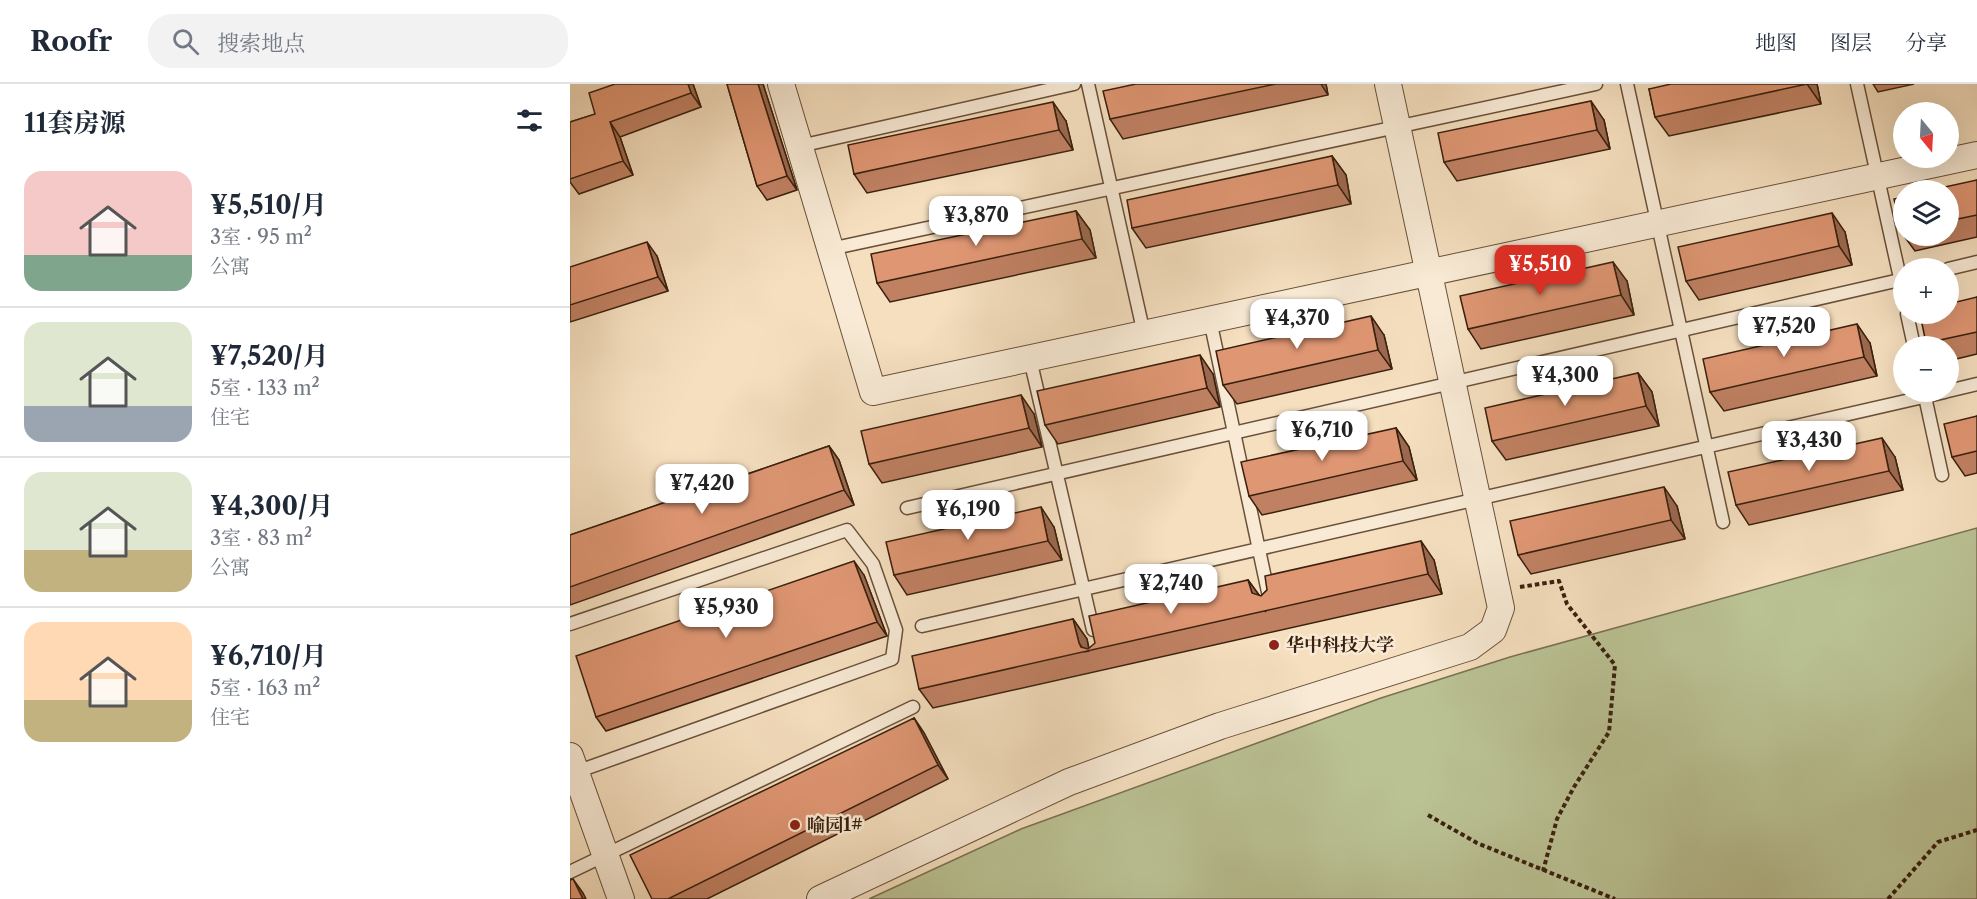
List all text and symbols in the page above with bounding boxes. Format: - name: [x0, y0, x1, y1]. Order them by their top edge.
- search box: [148, 14, 568, 68]
- text: Roofr: [30, 24, 112, 58]
- icon: search: [169, 25, 202, 58]
- text: 搜索地点: [217, 30, 305, 57]
- text: 地图: [1755, 30, 1797, 55]
- text: 图层: [1830, 30, 1872, 55]
- text: 分享: [1905, 30, 1947, 55]
- north arrow: [1893, 102, 1959, 168]
- map controls: [1893, 102, 1959, 402]
- icon: filters: [513, 104, 546, 137]
- text: 11套房源: [24, 107, 125, 139]
- button: layers: [1893, 180, 1959, 246]
- text: ¥5,510/月: [210, 189, 327, 221]
- icon: home: [72, 195, 144, 267]
- pin: ¥3,870: [927, 196, 1025, 247]
- text: ¥3,870: [943, 203, 1009, 227]
- text: 3室 · 95 m²: [210, 225, 312, 249]
- pin: ¥5,510: [1491, 245, 1589, 296]
- text: ¥5,510: [1509, 252, 1571, 276]
- text: 公寓: [210, 254, 250, 278]
- button: +: [1893, 258, 1959, 324]
- pin: ¥4,370: [1248, 299, 1346, 350]
- text: ¥4,370: [1264, 306, 1330, 330]
- pin: ¥7,520: [1735, 307, 1833, 358]
- text: ¥7,520: [1752, 314, 1816, 338]
- button: −: [1893, 336, 1959, 402]
- text: ¥7,520/月: [210, 340, 329, 372]
- icon: home: [72, 346, 144, 418]
- pin: ¥4,300: [1516, 356, 1614, 407]
- text: ¥4,300: [1531, 363, 1599, 387]
- text: 5室 · 133 m²: [210, 376, 320, 400]
- text: 住宅: [210, 405, 250, 429]
- pin: ¥6,710: [1273, 411, 1371, 462]
- text: ¥6,710: [1291, 418, 1353, 442]
- pin: ¥3,430: [1760, 421, 1858, 472]
- text: ¥3,430: [1776, 428, 1842, 452]
- pin: ¥7,420: [653, 464, 751, 515]
- text: ¥7,420: [670, 471, 734, 495]
- text: ¥4,300/月: [210, 490, 333, 522]
- pin: ¥6,190: [919, 490, 1017, 541]
- icon: home: [72, 496, 144, 568]
- text: ¥6,190: [936, 497, 1000, 521]
- text: 3室 · 83 m²: [210, 526, 312, 550]
- text: 公寓: [210, 555, 250, 579]
- pin: ¥2,740: [1122, 564, 1220, 615]
- text: ¥2,740: [1138, 571, 1204, 595]
- pin: ¥5,930: [677, 588, 775, 639]
- text: ¥5,930: [693, 595, 759, 619]
- place label: 华中科技大学: [1286, 634, 1394, 656]
- marker: 华中科技大学: [1267, 638, 1281, 652]
- text: ¥6,710/月: [210, 640, 327, 672]
- icon: home: [72, 646, 144, 718]
- text: 5室 · 163 m²: [210, 676, 320, 700]
- text: 住宅: [210, 705, 250, 729]
- place label: 喻园1#: [807, 814, 863, 836]
- marker: 喻园1#: [788, 818, 802, 832]

